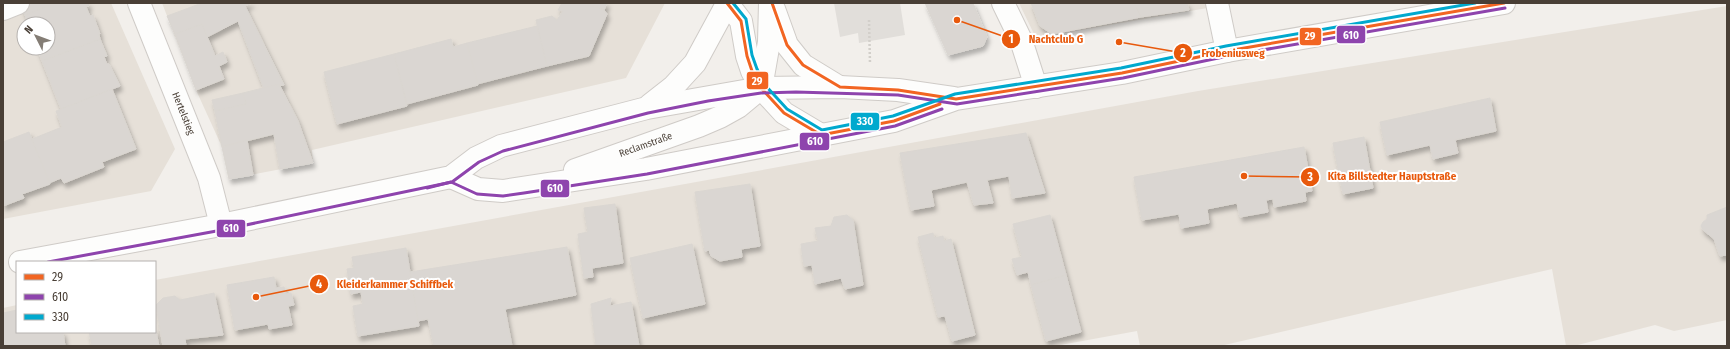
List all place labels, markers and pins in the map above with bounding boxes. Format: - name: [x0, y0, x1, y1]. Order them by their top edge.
- callout: Nachtclub G: [1001, 27, 1091, 50]
- callout: Frobeniusweg: [1173, 42, 1272, 65]
- callout: Kita Billstedter Hauptstraße: [1300, 165, 1464, 188]
- callout: Kleiderkammer Schiffbek: [309, 273, 462, 296]

